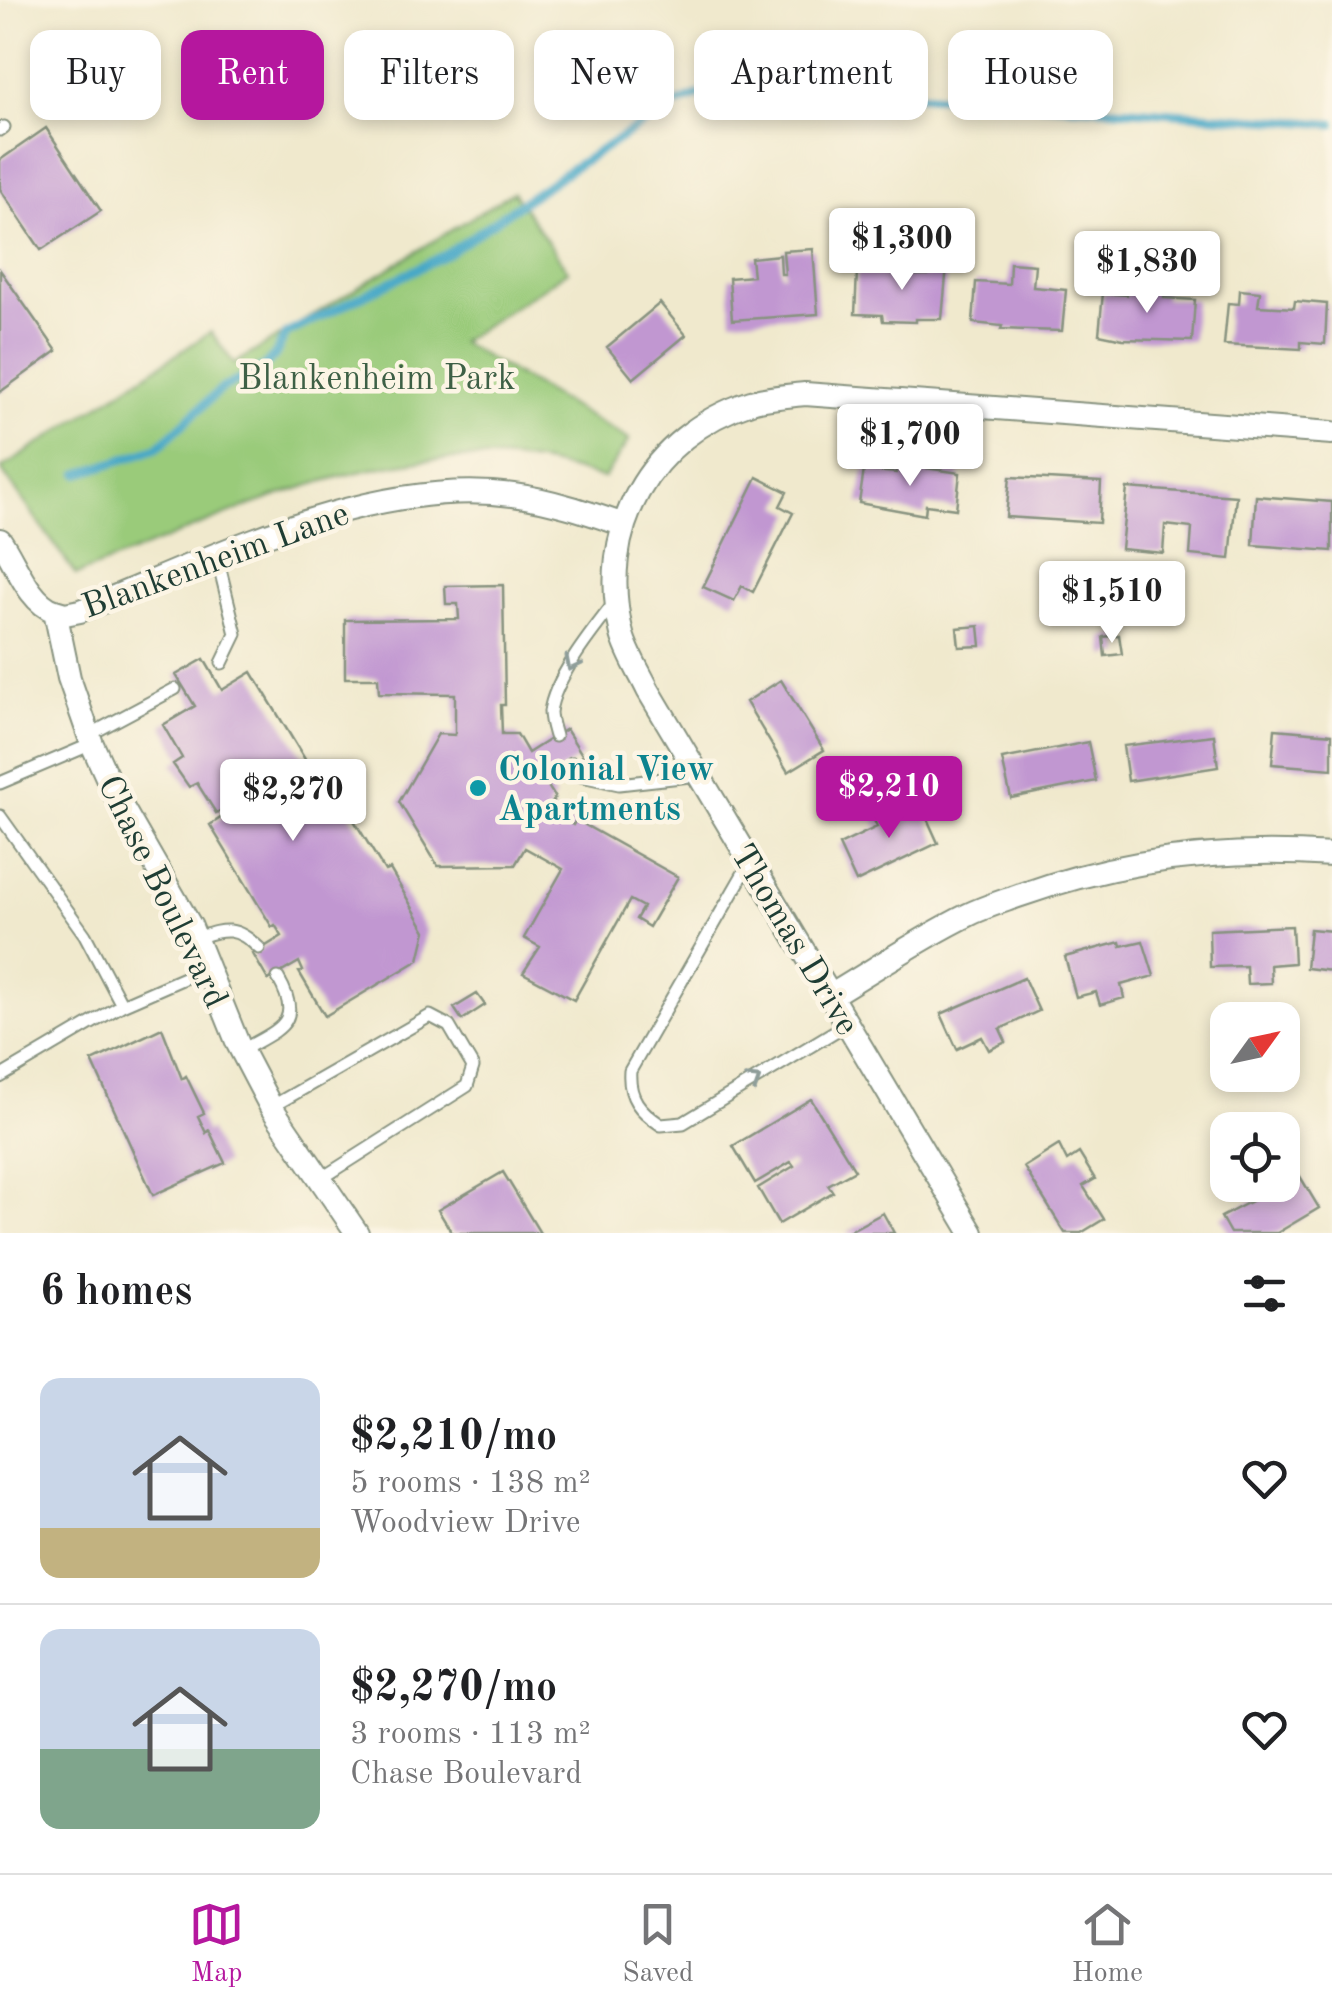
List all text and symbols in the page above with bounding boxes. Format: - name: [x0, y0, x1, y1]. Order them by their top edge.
- chip: Buy: [30, 30, 161, 120]
- chip: Rent: [181, 30, 324, 120]
- chip: Filters: [344, 30, 514, 120]
- chip: New: [534, 30, 674, 120]
- chip: Apartment: [694, 30, 928, 120]
- chip: House: [948, 30, 1113, 120]
- pin: $1,300: [821, 208, 983, 293]
- text: $1,300: [851, 224, 953, 256]
- pin: $1,830: [1066, 231, 1228, 316]
- text: $1,830: [1096, 247, 1198, 279]
- park label: Blankenheim Park: [238, 362, 516, 397]
- pin: $1,700: [829, 404, 991, 489]
- text: $1,700: [859, 420, 961, 452]
- street label: Blankenheim Lane: [78, 497, 354, 626]
- pin: $1,510: [1031, 561, 1193, 646]
- text: $1,510: [1061, 577, 1163, 609]
- one-way arrow: [565, 654, 584, 672]
- place label: Colonial View Apartments: [498, 753, 714, 828]
- pin: $2,210: [808, 756, 970, 841]
- pin: $2,270: [212, 759, 374, 844]
- street label: Chase Boulevard: [90, 770, 233, 1014]
- text: $2,210: [838, 772, 940, 804]
- text: $2,270: [242, 775, 344, 807]
- marker: Colonial View Apartments: [467, 777, 489, 799]
- street label: Thomas Drive: [723, 839, 864, 1042]
- north arrow: [1210, 1002, 1300, 1092]
- map controls: [1210, 1002, 1300, 1202]
- one-way arrow: [743, 1074, 761, 1093]
- button: locate: [1210, 1112, 1300, 1202]
- icon: filters: [1237, 1266, 1292, 1321]
- text: 6 homes: [40, 1272, 192, 1314]
- text: $2,210/mo: [350, 1417, 557, 1459]
- icon: home: [120, 1418, 240, 1538]
- icon: heart: [1237, 1451, 1292, 1506]
- text: 5 rooms · 138 m²: [350, 1468, 591, 1500]
- text: Woodview Drive: [350, 1508, 581, 1540]
- text: $2,270/mo: [350, 1668, 557, 1710]
- icon: home: [120, 1669, 240, 1789]
- icon: heart: [1237, 1702, 1292, 1757]
- text: 3 rooms · 113 m²: [350, 1719, 591, 1751]
- text: Chase Boulevard: [350, 1759, 582, 1791]
- tab: Map: [189, 1897, 244, 1992]
- tab: Saved: [622, 1897, 694, 1992]
- tab: Home: [1072, 1897, 1143, 1992]

